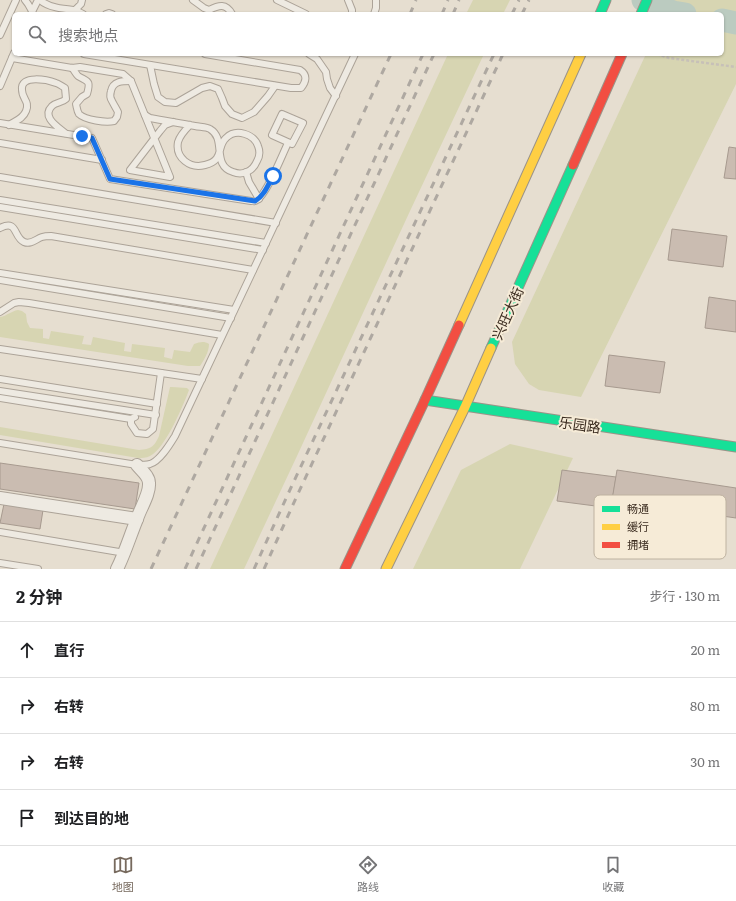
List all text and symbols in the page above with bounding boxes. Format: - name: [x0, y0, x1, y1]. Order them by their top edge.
- search box: [12, 12, 724, 56]
- icon: search: [26, 23, 48, 45]
- text: 搜索地点: [58, 23, 118, 46]
- route end: [73, 127, 91, 145]
- route start: [264, 167, 282, 185]
- street label: 兴旺大街: [486, 283, 528, 343]
- street label: 乐园路: [558, 411, 602, 437]
- legend: [594, 495, 726, 559]
- text: 畅通: [627, 500, 649, 516]
- text: 缓行: [627, 518, 649, 534]
- text: 拥堵: [627, 536, 649, 552]
- text: 2 分钟: [16, 583, 63, 608]
- text: 步行 · 130 m: [649, 586, 720, 605]
- text: 直行: [54, 638, 84, 661]
- icon: ahead: [16, 639, 38, 661]
- text: 20 m: [691, 640, 720, 659]
- text: 右转: [54, 694, 84, 717]
- icon: right: [16, 695, 38, 717]
- text: 80 m: [690, 696, 720, 715]
- text: 右转: [54, 750, 84, 773]
- icon: right: [16, 751, 38, 773]
- text: 30 m: [690, 752, 720, 771]
- text: 到达目的地: [54, 806, 129, 829]
- icon: arrive: [16, 807, 38, 829]
- tab: 地图: [112, 854, 134, 894]
- tab: 路线: [357, 854, 379, 894]
- tab: 收藏: [602, 854, 624, 894]

